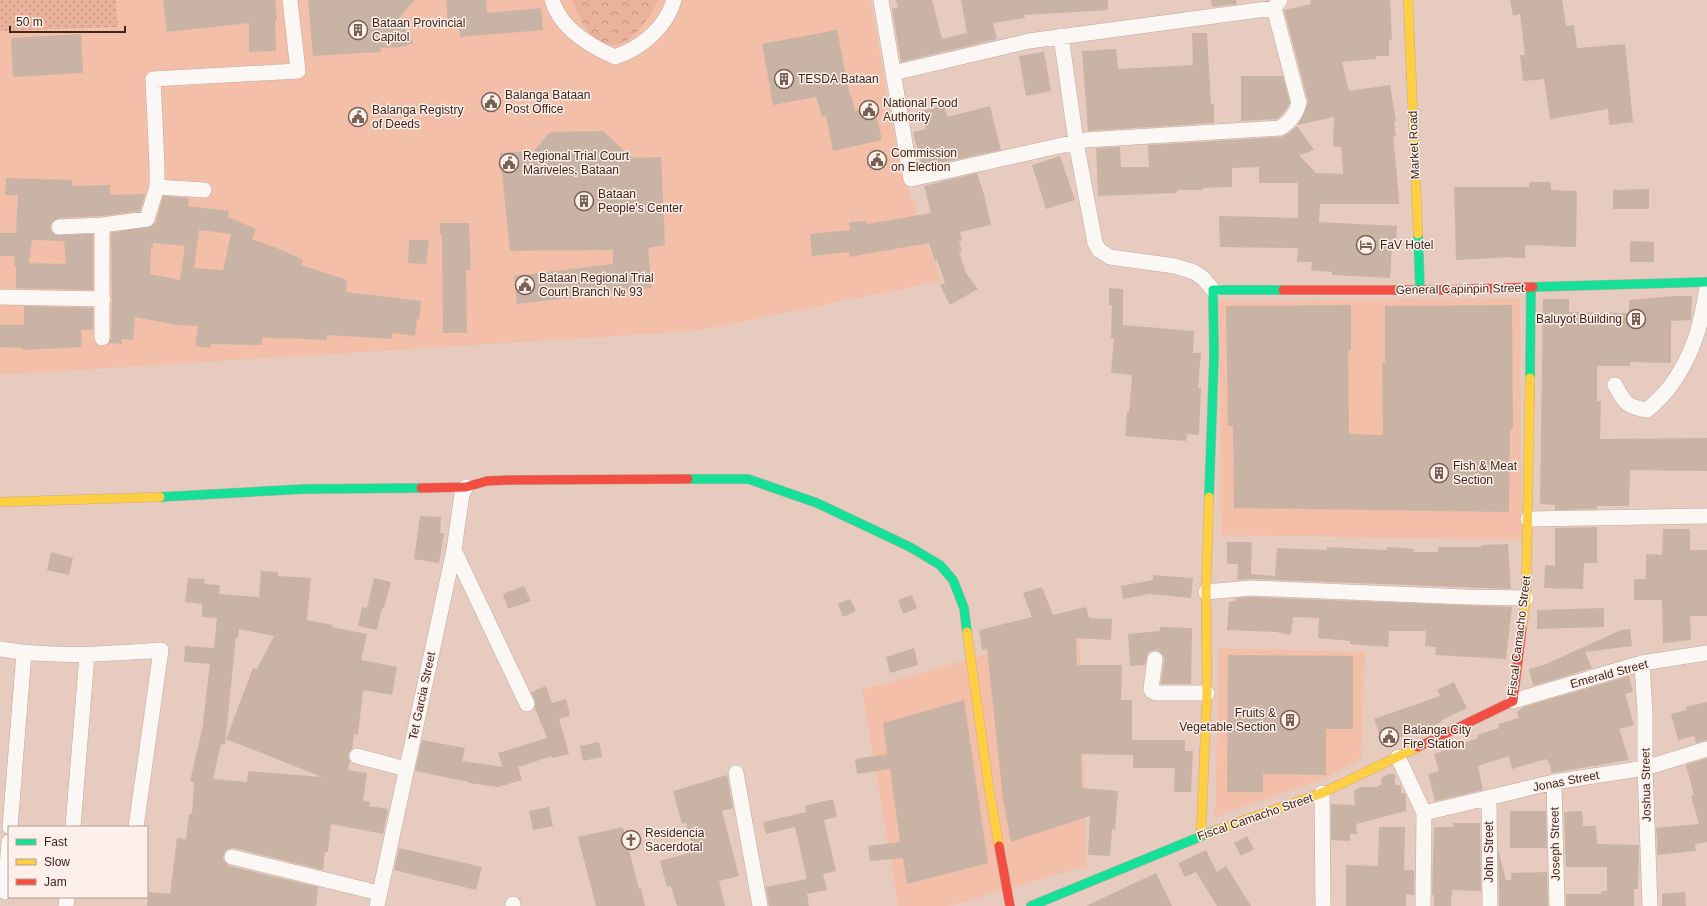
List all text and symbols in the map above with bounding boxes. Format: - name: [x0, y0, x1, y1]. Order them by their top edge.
- scale bar: [10, 8, 125, 34]
- text: 50 m: [16, 15, 43, 29]
- place label: Bataan Provincial Capitol: [372, 16, 465, 44]
- building icon: Bataan Provincial Capitol: [347, 19, 369, 41]
- building icon: TESDA Bataan: [773, 68, 795, 90]
- place label: TESDA Bataan: [798, 72, 879, 86]
- place label: Balanga Bataan Post Office: [505, 88, 590, 116]
- public building icon: Balanga Bataan Post Office: [480, 91, 502, 113]
- place label: National Food Authority: [883, 96, 958, 124]
- public building icon: National Food Authority: [858, 99, 880, 121]
- place label: Balanga Registry of Deeds: [372, 103, 463, 131]
- public building icon: Balanga Registry of Deeds: [347, 106, 369, 128]
- street label: Market Road: [1406, 110, 1422, 180]
- place label: Commission on Election: [891, 146, 957, 174]
- place label: Regional Trial Court Mariveles, Bataan: [523, 149, 630, 177]
- public building icon: Commission on Election: [866, 149, 888, 171]
- public building icon: Regional Trial Court Mariveles, Bataan: [498, 152, 520, 174]
- place label: Bataan People's Center: [598, 187, 683, 215]
- building icon: Bataan People's Center: [573, 190, 595, 212]
- hotel icon: FaV Hotel: [1355, 234, 1377, 256]
- place label: FaV Hotel: [1380, 238, 1433, 252]
- place label: Bataan Regional Trial Court Branch № 93: [539, 271, 654, 299]
- public building icon: Bataan Regional Trial Court Branch № 93: [514, 274, 536, 296]
- street label: General Capinpin Street: [1396, 281, 1525, 297]
- building icon: Baluyot Building: [1625, 308, 1647, 330]
- place label: Baluyot Building: [1536, 312, 1622, 326]
- place label: Fish & Meat Section: [1453, 459, 1518, 487]
- building icon: Fish & Meat Section: [1428, 462, 1450, 484]
- street label: Fiscal Camacho Street: [1505, 574, 1533, 697]
- street label: Tet Garcia Street: [406, 650, 438, 741]
- street label: Emerald Street: [1569, 657, 1650, 691]
- place label: Fruits & Vegetable Section: [1179, 706, 1276, 734]
- building icon: Fruits & Vegetable Section: [1279, 709, 1301, 731]
- place label: Balanga City Fire Station: [1403, 723, 1471, 751]
- public building icon: Balanga City Fire Station: [1378, 726, 1400, 748]
- street label: Joshua Street: [1638, 747, 1654, 822]
- street label: Jonas Street: [1532, 768, 1601, 794]
- street label: Fiscal Camacho Street: [1195, 790, 1315, 843]
- street label: Joseph Street: [1547, 806, 1563, 881]
- street label: John Street: [1482, 821, 1496, 883]
- legend: [8, 826, 148, 898]
- place label: Residencia Sacerdotal: [645, 826, 705, 854]
- church icon: Residencia Sacerdotal: [620, 829, 642, 851]
- text: Fast: [44, 835, 68, 849]
- text: Slow: [44, 855, 70, 869]
- text: Jam: [44, 875, 67, 889]

